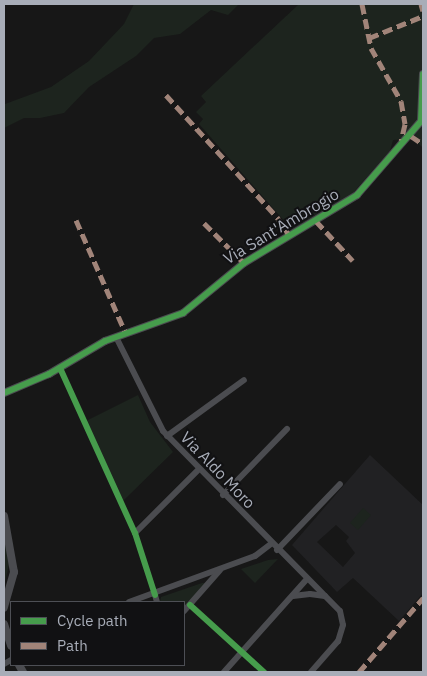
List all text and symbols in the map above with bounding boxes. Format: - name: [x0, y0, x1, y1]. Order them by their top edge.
- street label: Via Sant'Ambrogio: [220, 184, 342, 268]
- street label: Via Aldo Moro: [177, 428, 259, 512]
- legend: [10, 601, 185, 666]
- text: Cycle path: [57, 611, 128, 630]
- text: Path: [57, 636, 88, 655]

